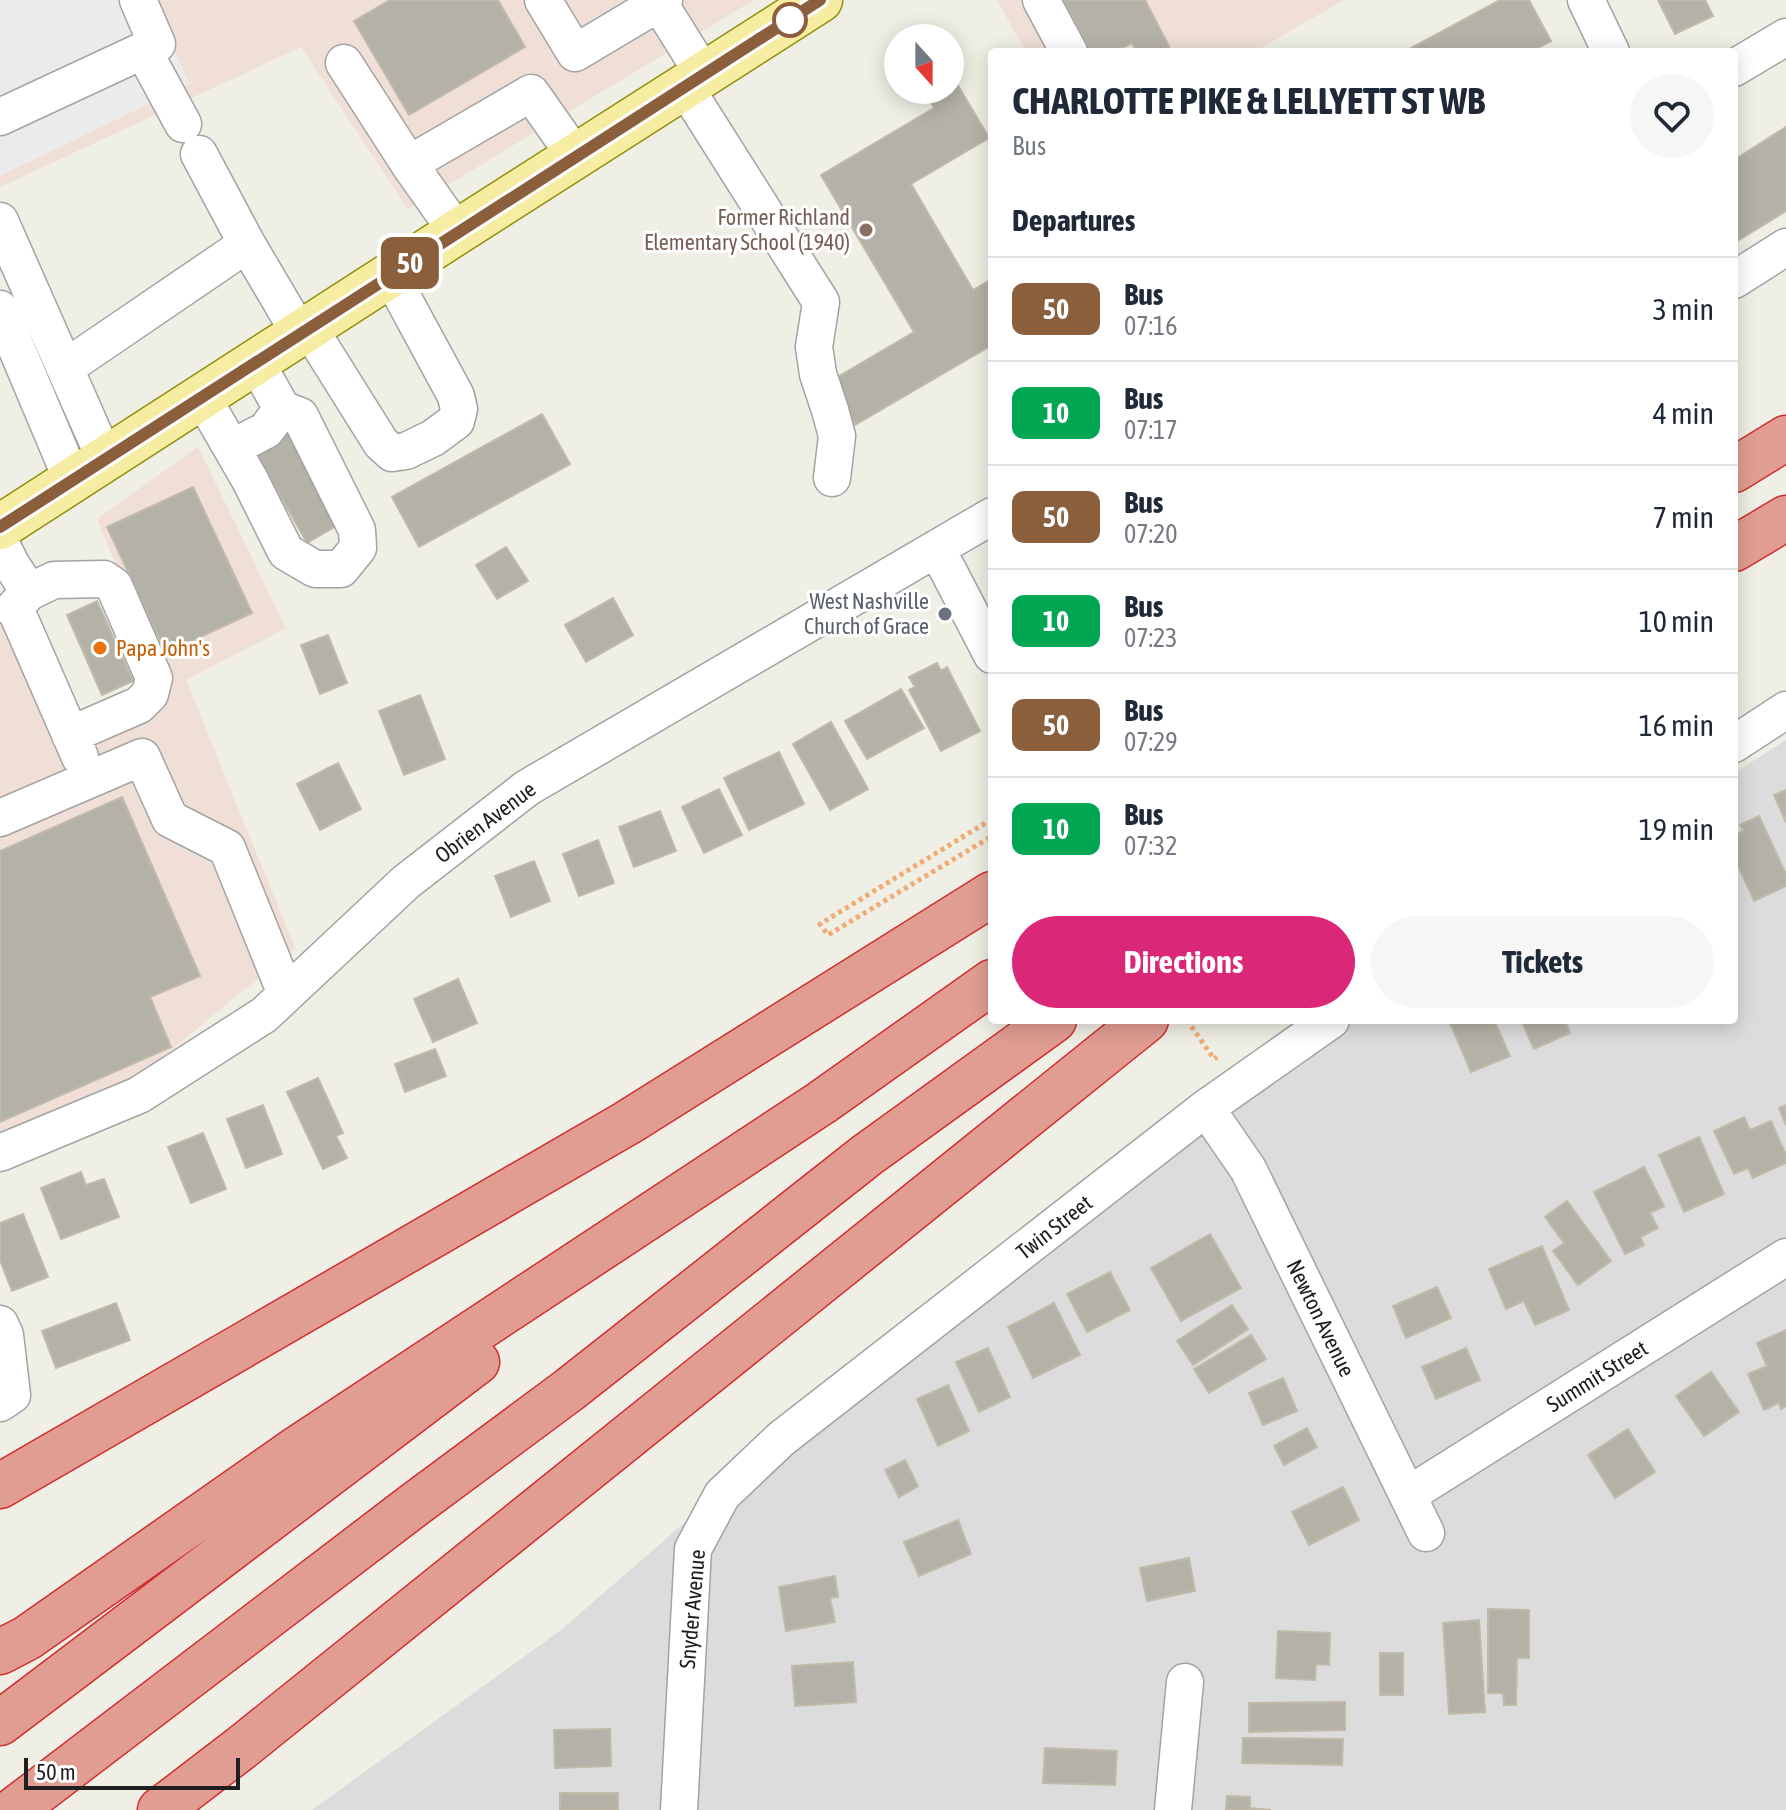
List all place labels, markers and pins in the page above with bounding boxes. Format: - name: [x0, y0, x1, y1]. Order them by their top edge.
- unlabelled marker: [773, 3, 807, 37]
- place label: Former Richland Elementary School (1940): [644, 204, 850, 255]
- marker: Former Richland Elementary School (1940): [857, 221, 875, 239]
- place label: West Nashville Church of Grace: [804, 588, 929, 639]
- marker: West Nashville Church of Grace: [936, 605, 954, 623]
- place label: Papa John's: [116, 635, 210, 661]
- marker: Papa John's: [91, 639, 109, 657]

